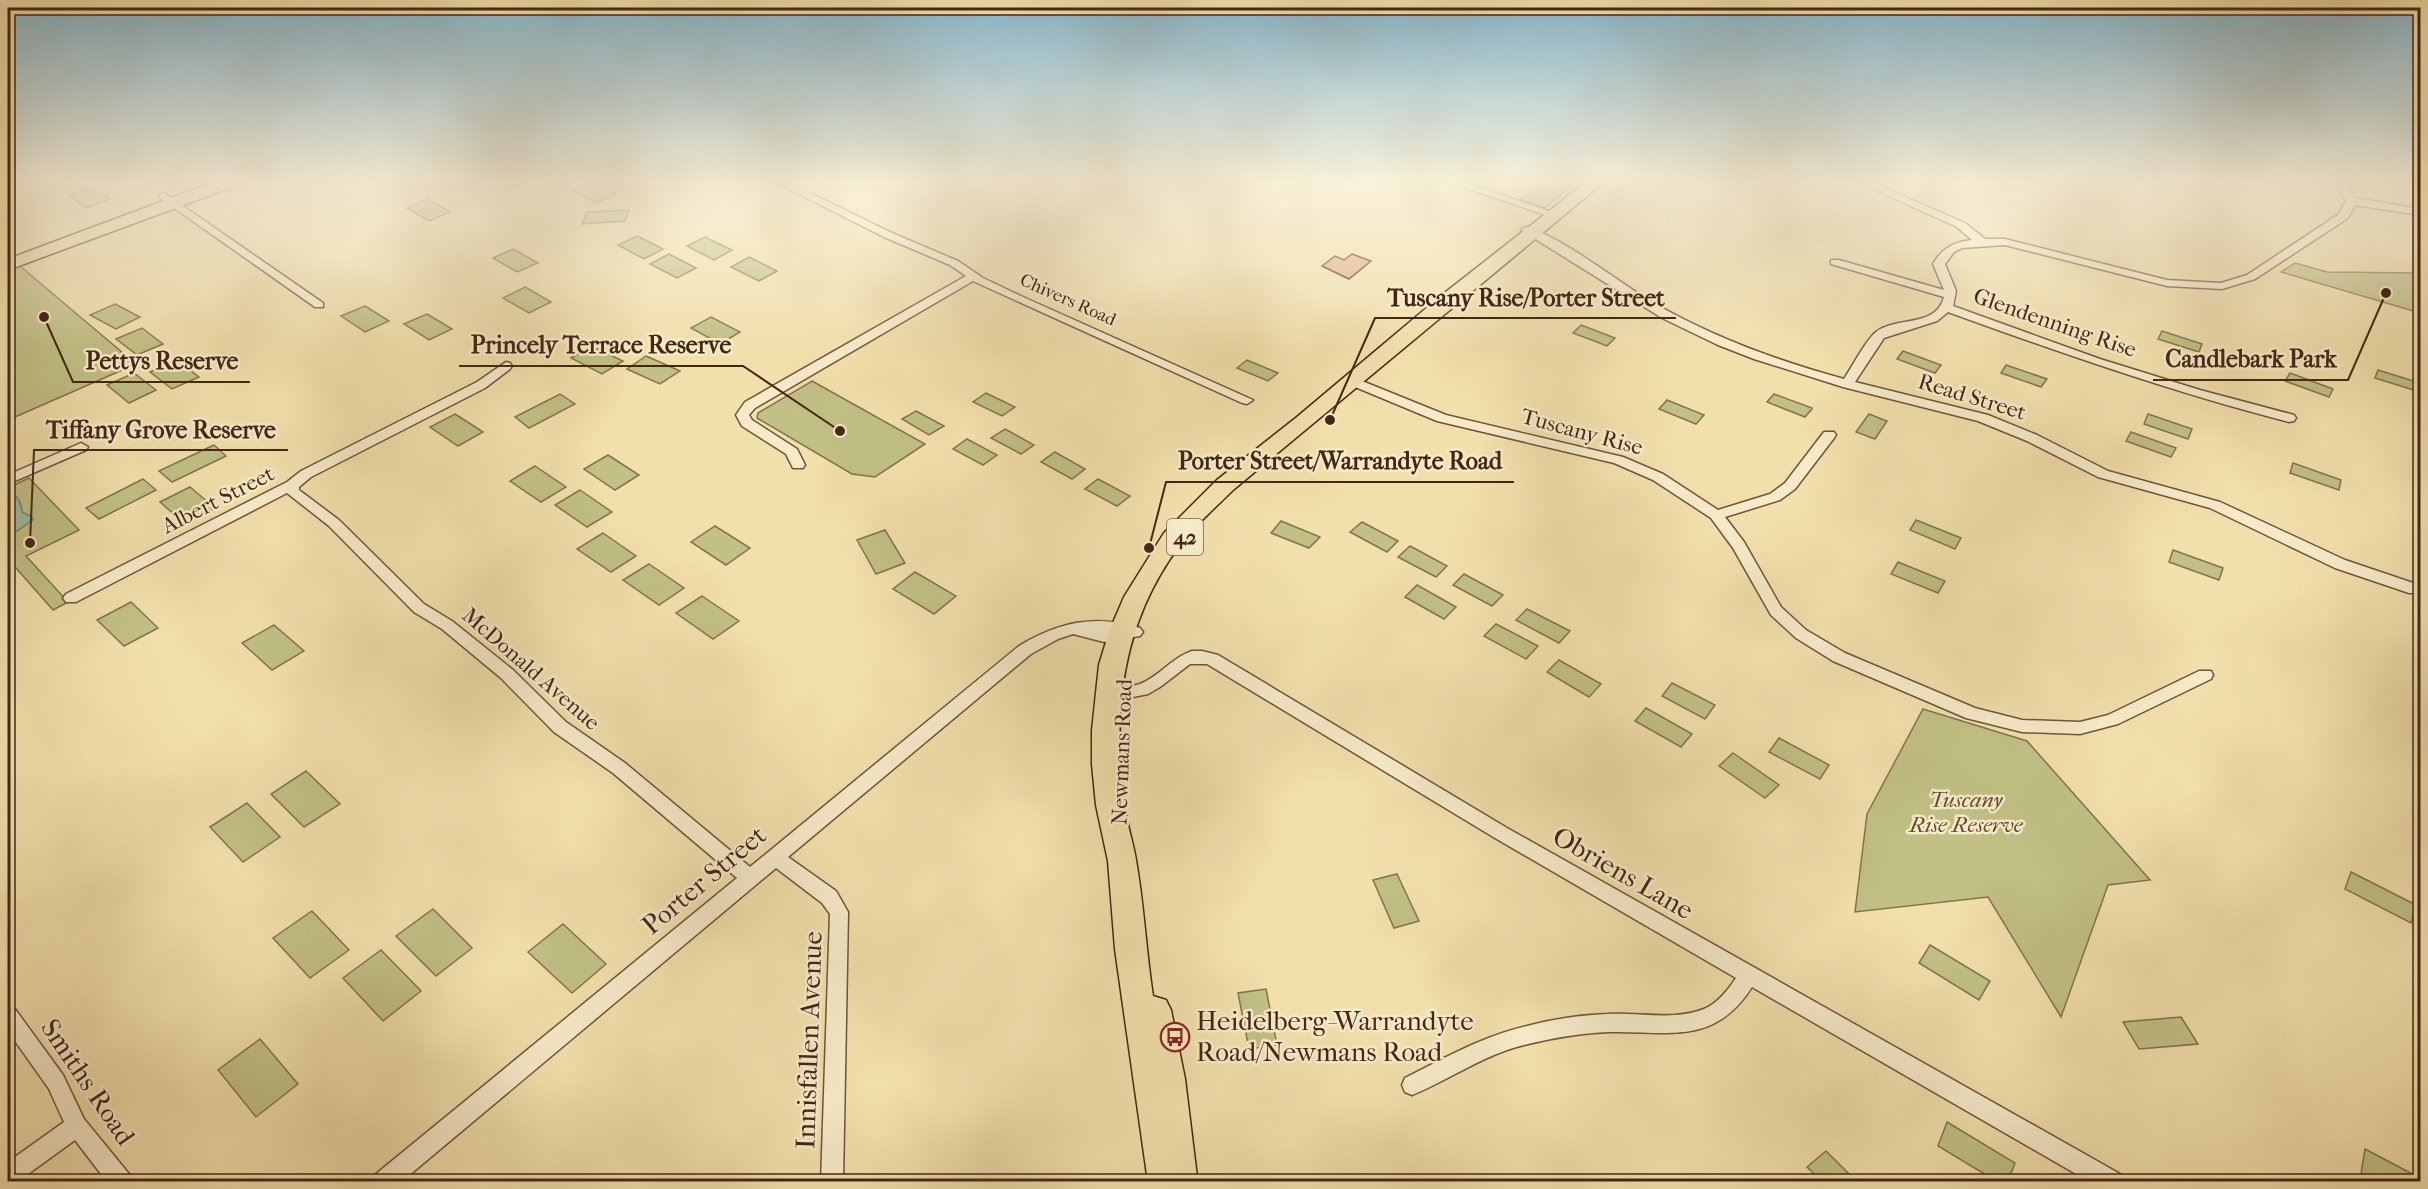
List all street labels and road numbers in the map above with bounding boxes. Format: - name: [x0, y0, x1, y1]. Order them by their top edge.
- street label: Chivers Road: [1017, 269, 1120, 331]
- street label: Glendenning Rise: [1970, 283, 2140, 363]
- street label: Read Street: [1915, 368, 2029, 426]
- street label: Tuscany Rise: [1518, 403, 1646, 461]
- street label: Albert Street: [157, 460, 279, 540]
- road number: 42: [1167, 519, 1203, 555]
- street label: McDonald Avenue: [457, 602, 605, 736]
- street label: Newmans Road: [1106, 677, 1138, 826]
- street label: Porter Street: [635, 819, 773, 941]
- street label: Obriens Lane: [1547, 820, 1699, 926]
- street label: Innisfallen Avenue: [789, 931, 829, 1149]
- street label: Smiths Road: [34, 1013, 142, 1151]

